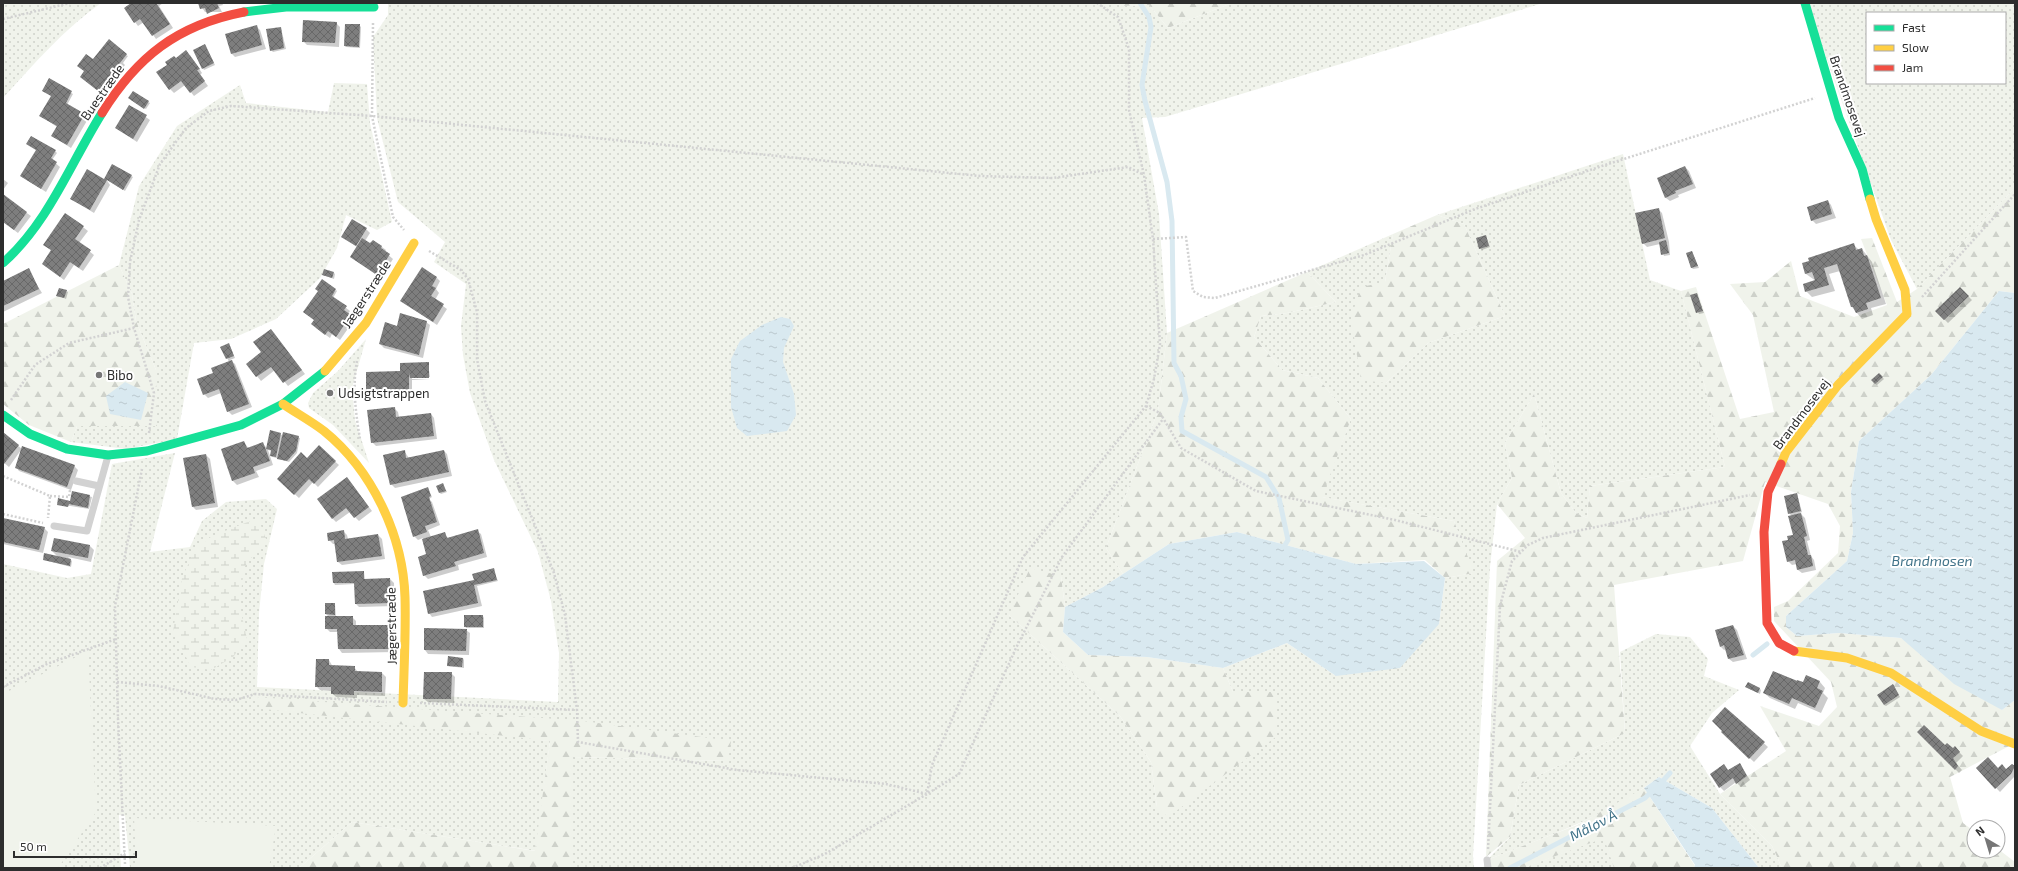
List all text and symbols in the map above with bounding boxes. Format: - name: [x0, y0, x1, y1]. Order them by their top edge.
- legend: [1866, 12, 2006, 84]
- text: Fast: [1902, 20, 1926, 34]
- text: Slow: [1902, 40, 1929, 54]
- street label: Brandmosevej: [1827, 53, 1869, 139]
- text: Jam: [1902, 60, 1923, 74]
- street label: Buestræde: [77, 61, 127, 123]
- street label: Jægerstræde: [338, 257, 394, 331]
- place label: Bibo: [107, 367, 133, 383]
- marker: Bibo: [94, 370, 104, 380]
- street label: Brandmosevej: [1769, 375, 1833, 453]
- place label: Udsigtstrappen: [338, 385, 430, 401]
- marker: Udsigtstrappen: [325, 388, 335, 398]
- water label: Brandmosen: [1891, 552, 1973, 569]
- street label: Jægerstræde: [382, 587, 400, 665]
- water label: Måløv Å: [1566, 806, 1620, 844]
- north arrow: [1966, 819, 2006, 859]
- text: N: [1972, 823, 1987, 838]
- scale bar: [14, 833, 136, 859]
- text: 50 m: [20, 839, 47, 853]

